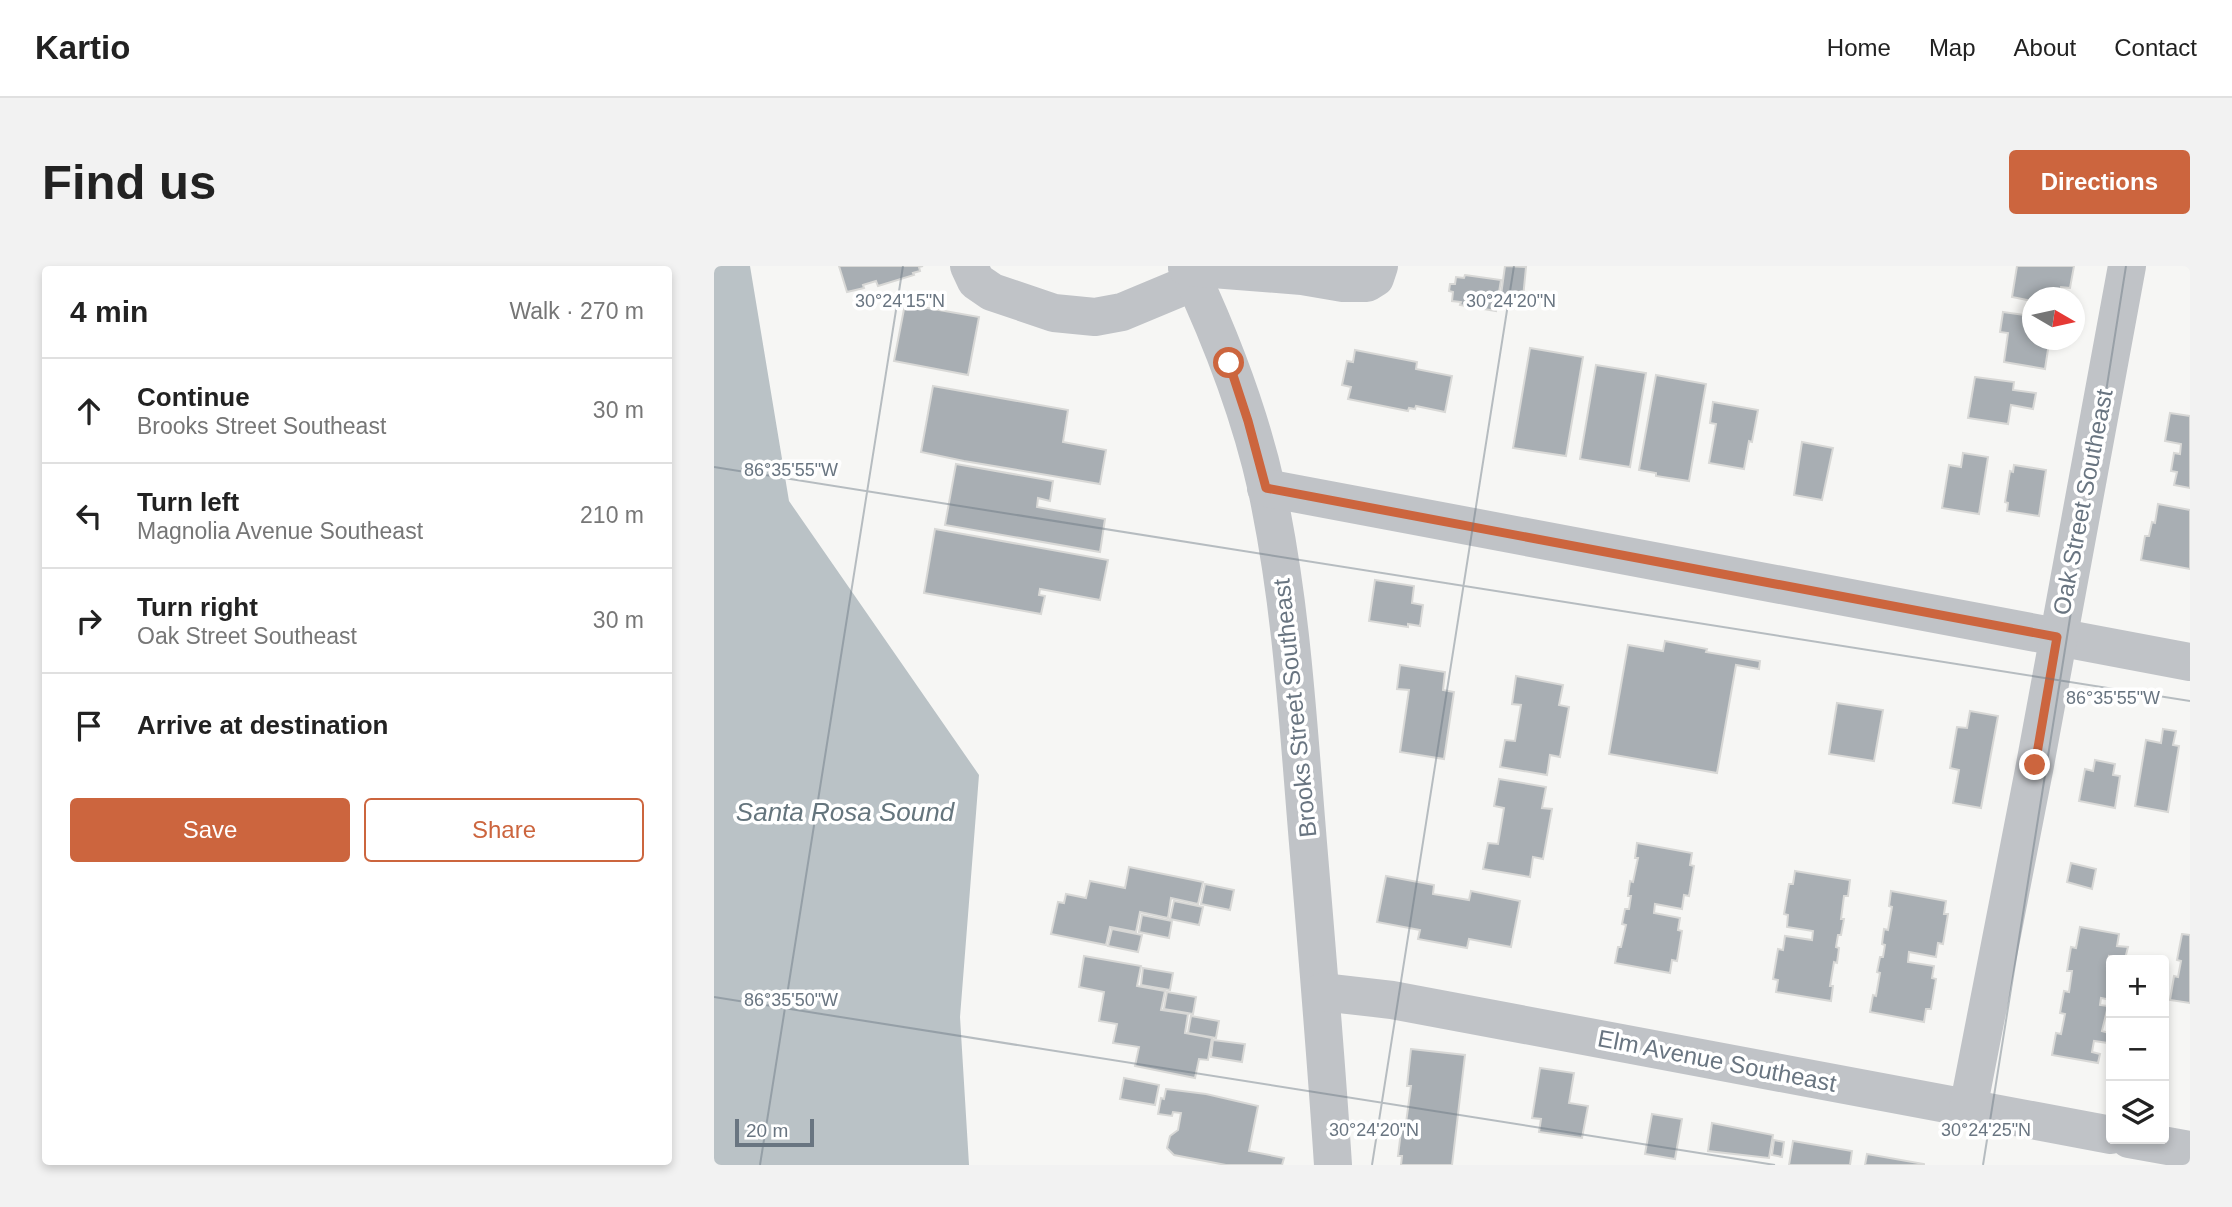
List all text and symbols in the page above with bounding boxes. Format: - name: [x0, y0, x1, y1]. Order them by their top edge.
- text: Kartio: [35, 29, 130, 66]
- text: Home: [1827, 34, 1891, 61]
- text: Map: [1929, 34, 1976, 61]
- text: About: [2014, 34, 2076, 61]
- text: Contact: [2114, 34, 2197, 61]
- button: Directions: [2009, 150, 2190, 214]
- text: Find us: [42, 155, 216, 209]
- north arrow: [2022, 287, 2085, 350]
- text: 30°24'15"N: [855, 291, 945, 311]
- text: 30°24'20"N: [1466, 291, 1556, 311]
- text: 4 min: [70, 295, 148, 328]
- text: Walk · 270 m: [509, 298, 644, 324]
- route start: [1213, 347, 1244, 378]
- text: Continue: [137, 382, 250, 412]
- street label: Oak Street Southeast: [2047, 386, 2118, 617]
- icon: ahead: [70, 392, 108, 430]
- text: 30 m: [593, 397, 644, 423]
- text: Brooks Street Southeast: [137, 413, 386, 439]
- text: 86°35'55"W: [744, 460, 838, 480]
- text: Turn left: [137, 487, 239, 517]
- icon: left: [70, 497, 108, 535]
- text: 210 m: [580, 502, 644, 528]
- text: Magnolia Avenue Southeast: [137, 518, 423, 544]
- street label: Brooks Street Southeast: [1267, 577, 1322, 839]
- text: Turn right: [137, 592, 258, 622]
- icon: right: [70, 602, 108, 640]
- text: 30 m: [593, 607, 644, 633]
- text: Oak Street Southeast: [137, 623, 357, 649]
- text: 86°35'55"W: [2066, 688, 2160, 708]
- icon: arrive: [70, 707, 108, 745]
- text: Arrive at destination: [137, 710, 388, 740]
- route end: [2019, 749, 2050, 780]
- water label: Santa Rosa Sound: [736, 797, 956, 827]
- button: Save: [70, 798, 350, 862]
- button: Share: [364, 798, 644, 862]
- map controls: [2106, 955, 2169, 1144]
- button: +: [2106, 955, 2169, 1018]
- text: 86°35'50"W: [744, 990, 838, 1010]
- button: −: [2106, 1018, 2169, 1081]
- street label: Elm Avenue Southeast: [1596, 1024, 1839, 1097]
- button: layers: [2106, 1081, 2169, 1144]
- scale bar: [735, 1116, 814, 1148]
- text: 20 m: [746, 1120, 788, 1141]
- text: 30°24'20"N: [1329, 1120, 1419, 1140]
- text: 30°24'25"N: [1941, 1120, 2031, 1140]

